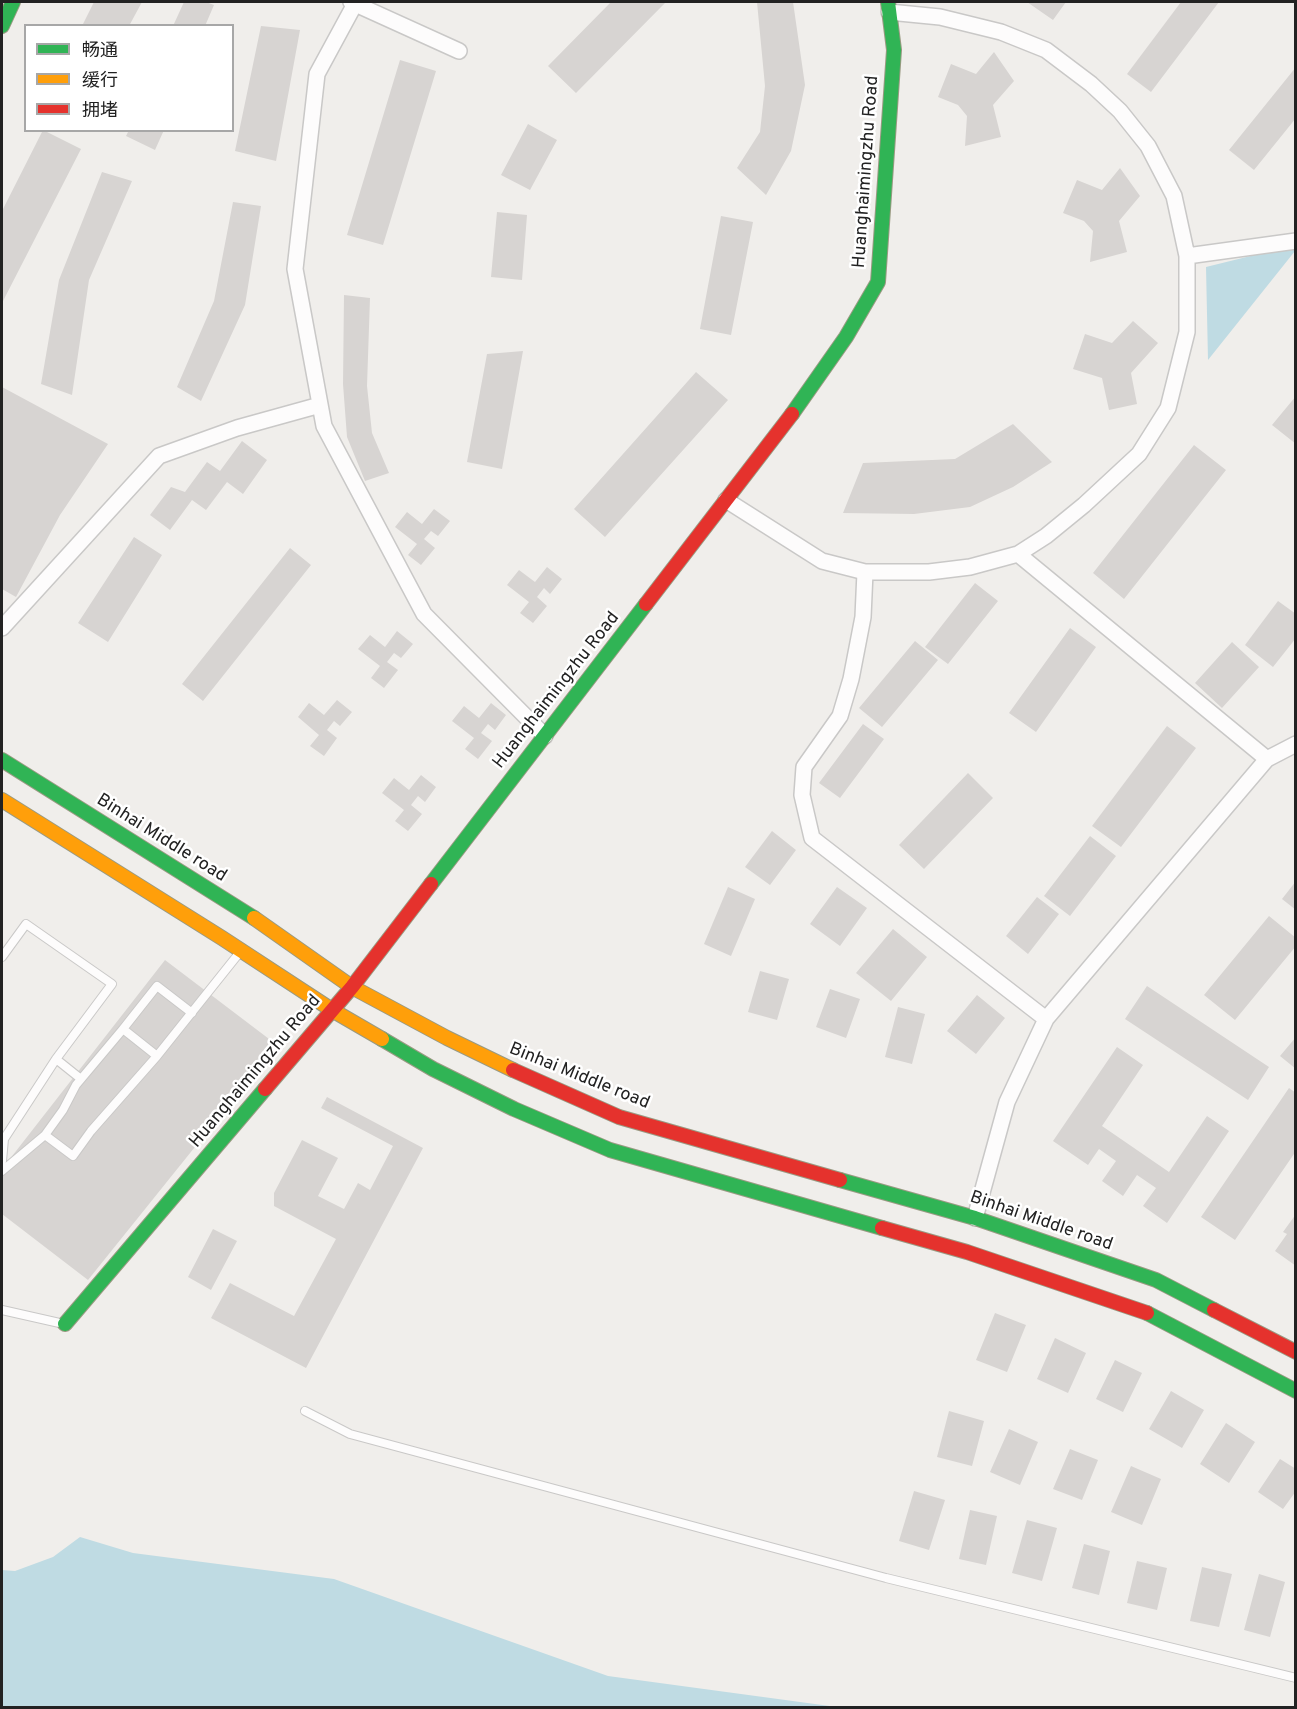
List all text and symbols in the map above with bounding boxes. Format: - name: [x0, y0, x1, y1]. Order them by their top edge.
- legend: [24, 24, 234, 132]
- text: 畅通: [82, 40, 118, 63]
- text: 缓行: [82, 70, 118, 93]
- street label: Huanghaimingzhu Road: [849, 75, 885, 269]
- text: 拥堵: [82, 100, 118, 123]
- street label: Huanghaimingzhu Road: [489, 608, 625, 774]
- street label: Binhai Middle road: [92, 790, 230, 888]
- street label: Huanghaimingzhu Road: [186, 991, 326, 1153]
- street label: Binhai Middle road: [506, 1039, 652, 1115]
- street label: Binhai Middle road: [967, 1187, 1115, 1257]

